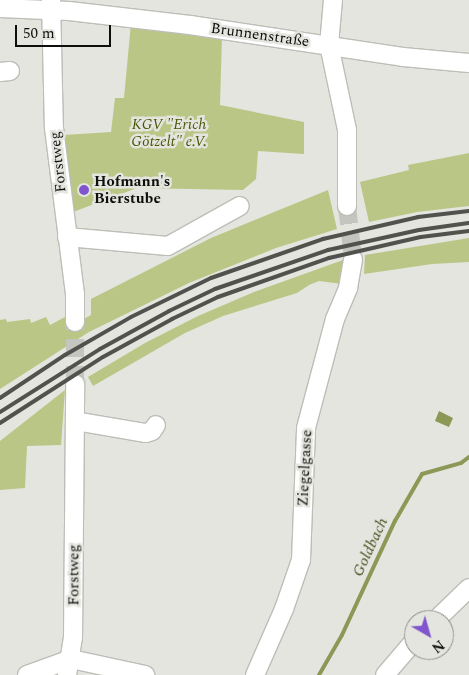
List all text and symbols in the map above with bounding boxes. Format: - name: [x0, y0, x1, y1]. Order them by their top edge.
- scale bar: [18, 15, 114, 47]
- street label: Brunnenstraße: [210, 19, 310, 51]
- text: 50 m: [23, 22, 55, 45]
- park label: KGV "Erich Götzelt" e.V.: [131, 115, 207, 150]
- street label: Forstweg: [46, 131, 70, 193]
- place label: Hofmann's Bierstube: [94, 172, 170, 207]
- marker: Hofmann's Bierstube: [78, 184, 90, 196]
- street label: Ziegelgasse: [294, 429, 316, 507]
- water label: Goldbach: [348, 514, 392, 580]
- street label: Forstweg: [65, 544, 83, 606]
- north arrow: [404, 610, 454, 660]
- text: N: [427, 635, 449, 658]

